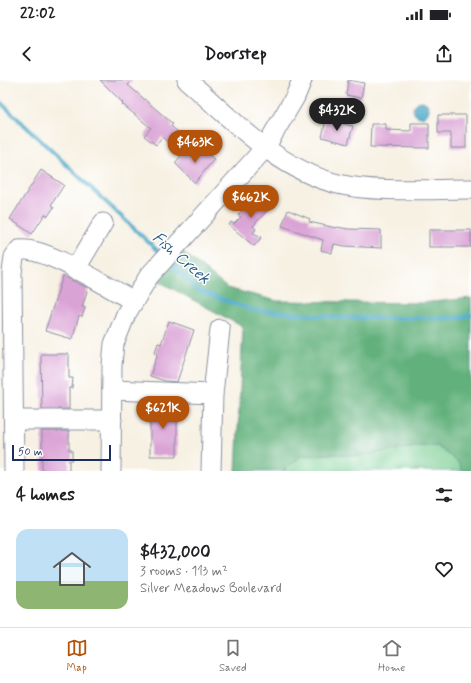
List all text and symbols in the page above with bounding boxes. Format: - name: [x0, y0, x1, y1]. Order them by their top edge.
- text: 22:02: [20, 4, 56, 24]
- text: Doorstep: [204, 42, 267, 66]
- icon: back: [16, 43, 38, 65]
- icon: share: [433, 43, 455, 65]
- pin: $432K: [309, 98, 365, 132]
- text: $432K: [318, 102, 356, 119]
- pin: $463K: [167, 130, 223, 164]
- text: $463K: [177, 134, 213, 151]
- pin: $662K: [223, 185, 279, 219]
- text: $662K: [232, 189, 270, 206]
- water label: Fish Creek: [148, 227, 214, 289]
- pin: $621K: [135, 396, 191, 430]
- text: $621K: [145, 400, 181, 417]
- scale bar: [12, 443, 111, 462]
- text: 50 m: [18, 445, 43, 459]
- text: 4 homes: [16, 484, 75, 506]
- icon: filters: [433, 484, 455, 506]
- text: $432,000: [140, 541, 210, 563]
- icon: home: [48, 545, 96, 593]
- icon: heart: [433, 558, 455, 580]
- text: 3 rooms · 113 m²: [140, 563, 228, 580]
- text: Silver Meadows Boulevard: [140, 580, 282, 597]
- tab: Map: [66, 637, 88, 675]
- tab: Saved: [219, 637, 247, 675]
- tab: Home: [378, 637, 405, 675]

